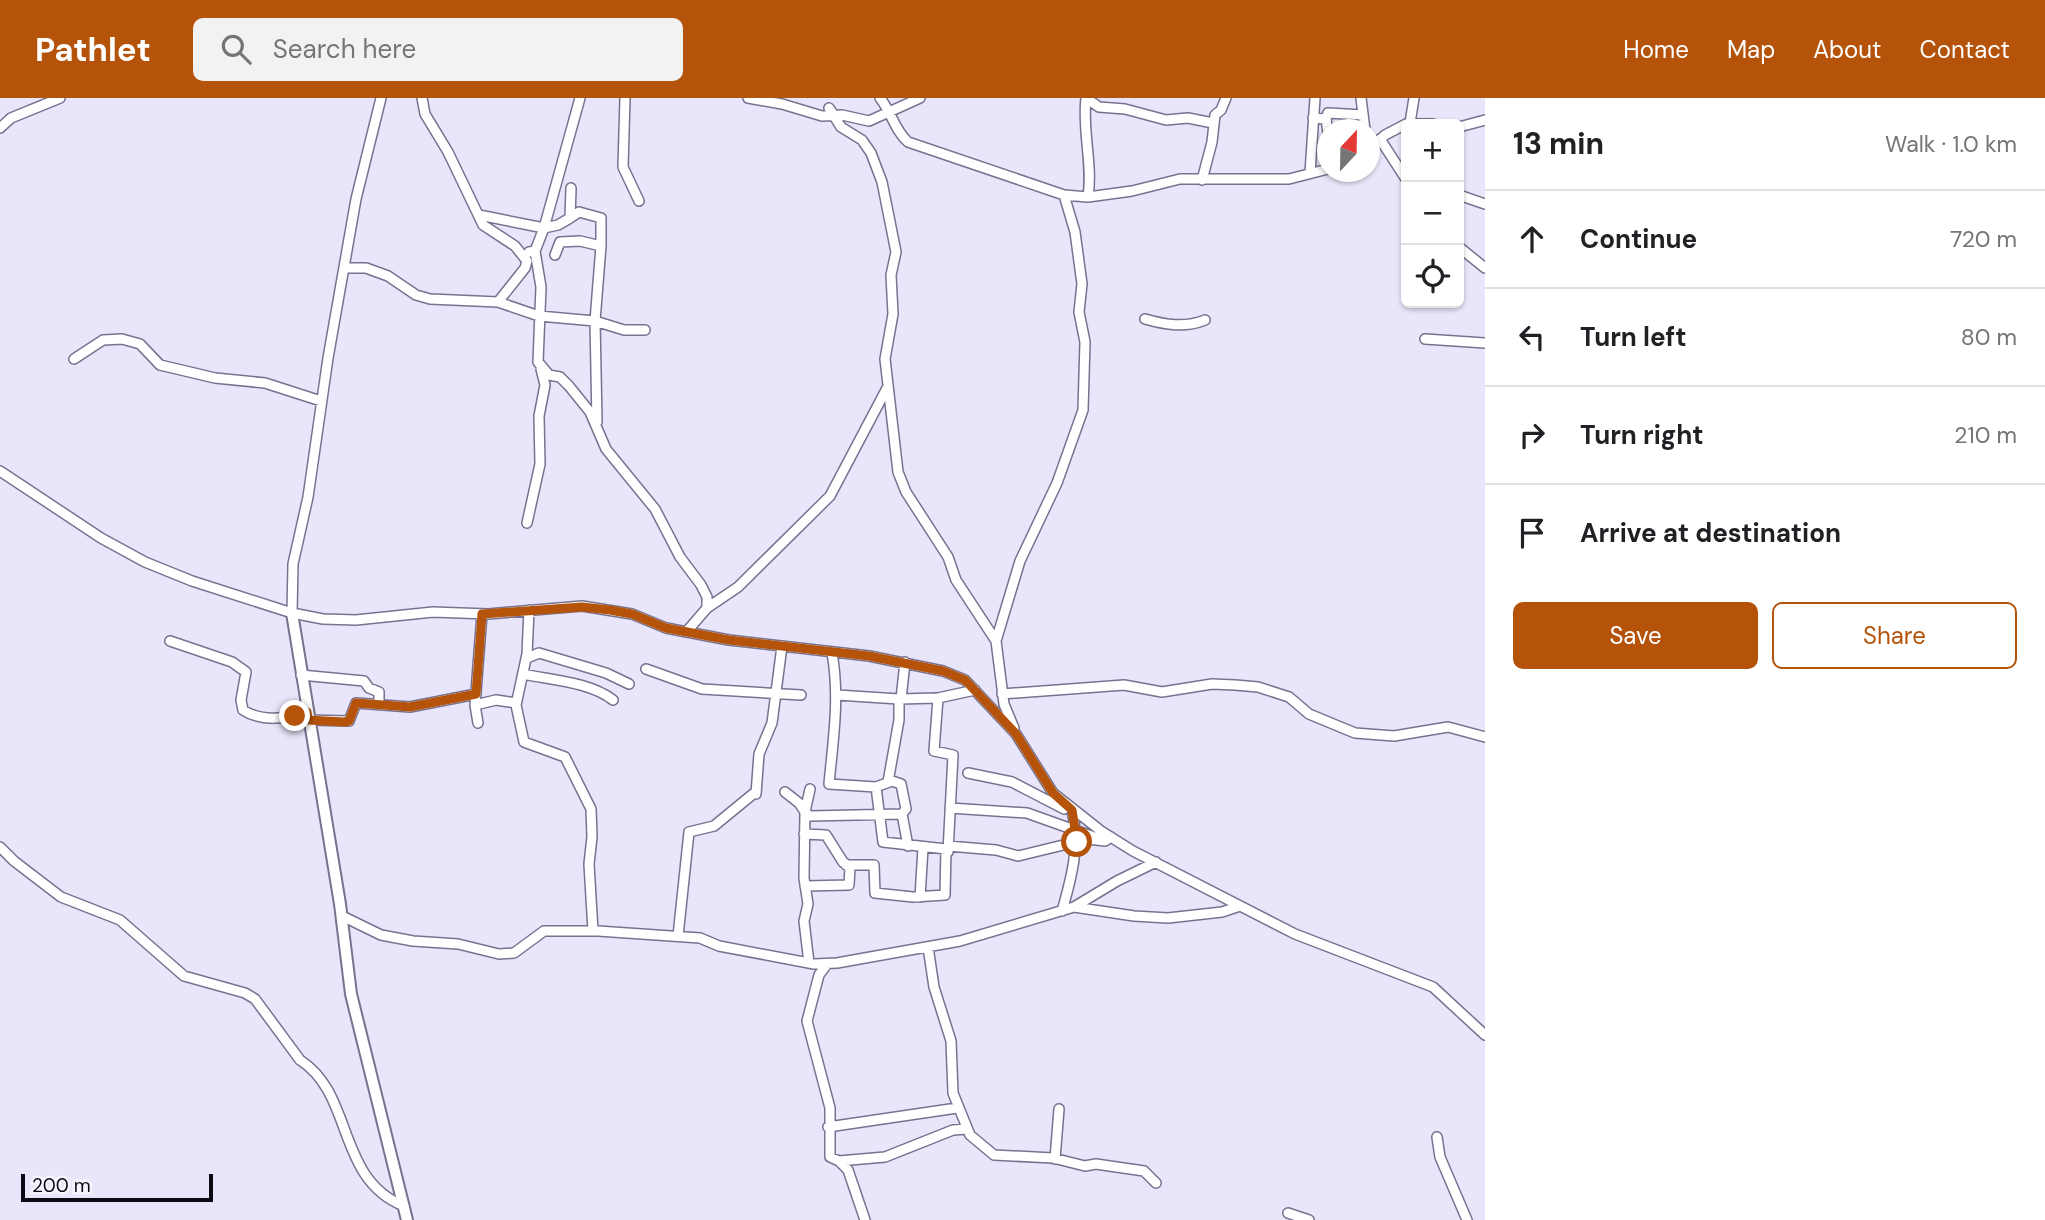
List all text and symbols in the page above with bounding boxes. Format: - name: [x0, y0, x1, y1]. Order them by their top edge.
- search box: [193, 18, 683, 81]
- text: Pathlet: [35, 28, 151, 71]
- icon: search: [217, 30, 255, 68]
- text: Search here: [273, 32, 416, 66]
- text: Home: [1623, 34, 1689, 65]
- text: Map: [1727, 34, 1775, 65]
- text: About: [1813, 34, 1882, 65]
- text: Contact: [1920, 34, 2010, 65]
- north arrow: [1317, 119, 1380, 182]
- map controls: [1401, 119, 1464, 308]
- button: +: [1401, 119, 1464, 182]
- text: 13 min: [1513, 124, 1604, 163]
- text: Walk · 1.0 km: [1885, 129, 2017, 159]
- button: −: [1401, 182, 1464, 245]
- icon: ahead: [1513, 220, 1551, 258]
- text: Continue: [1580, 222, 1697, 256]
- text: 720 m: [1950, 224, 2017, 254]
- button: locate: [1401, 245, 1464, 308]
- icon: left: [1513, 318, 1551, 356]
- text: Turn left: [1580, 320, 1687, 354]
- text: 80 m: [1961, 322, 2017, 352]
- icon: right: [1513, 416, 1551, 454]
- text: Turn right: [1580, 418, 1704, 452]
- text: 210 m: [1954, 420, 2017, 450]
- icon: arrive: [1513, 514, 1551, 552]
- text: Arrive at destination: [1580, 516, 1841, 550]
- button: Save: [1513, 602, 1758, 669]
- button: Share: [1772, 602, 2017, 669]
- route end: [279, 700, 310, 731]
- route start: [1061, 826, 1092, 857]
- scale bar: [21, 1171, 214, 1203]
- text: 200 m: [32, 1173, 91, 1198]

